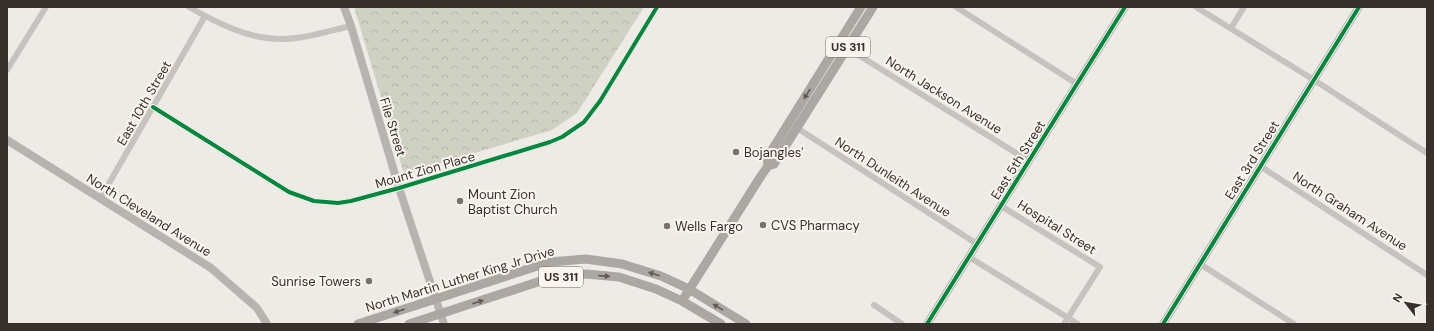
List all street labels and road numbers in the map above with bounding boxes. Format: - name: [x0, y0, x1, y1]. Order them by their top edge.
- road number: US 311: [826, 37, 870, 57]
- street label: North Jackson Avenue: [883, 52, 1005, 138]
- street label: East 10th Street: [113, 58, 175, 148]
- street label: File Street: [376, 96, 410, 158]
- street label: East 5th Street: [987, 117, 1049, 203]
- street label: East 3rd Street: [1221, 117, 1283, 203]
- street label: North Dunleith Avenue: [832, 133, 954, 221]
- street label: Mount Zion Place: [373, 148, 477, 192]
- street label: North Graham Avenue: [1290, 168, 1410, 254]
- street label: North Cleveland Avenue: [83, 170, 215, 260]
- street label: Hospital Street: [1014, 196, 1100, 258]
- street label: North Martin Luther King Jr Drive: [364, 242, 556, 316]
- road number: US 311: [539, 267, 583, 287]

